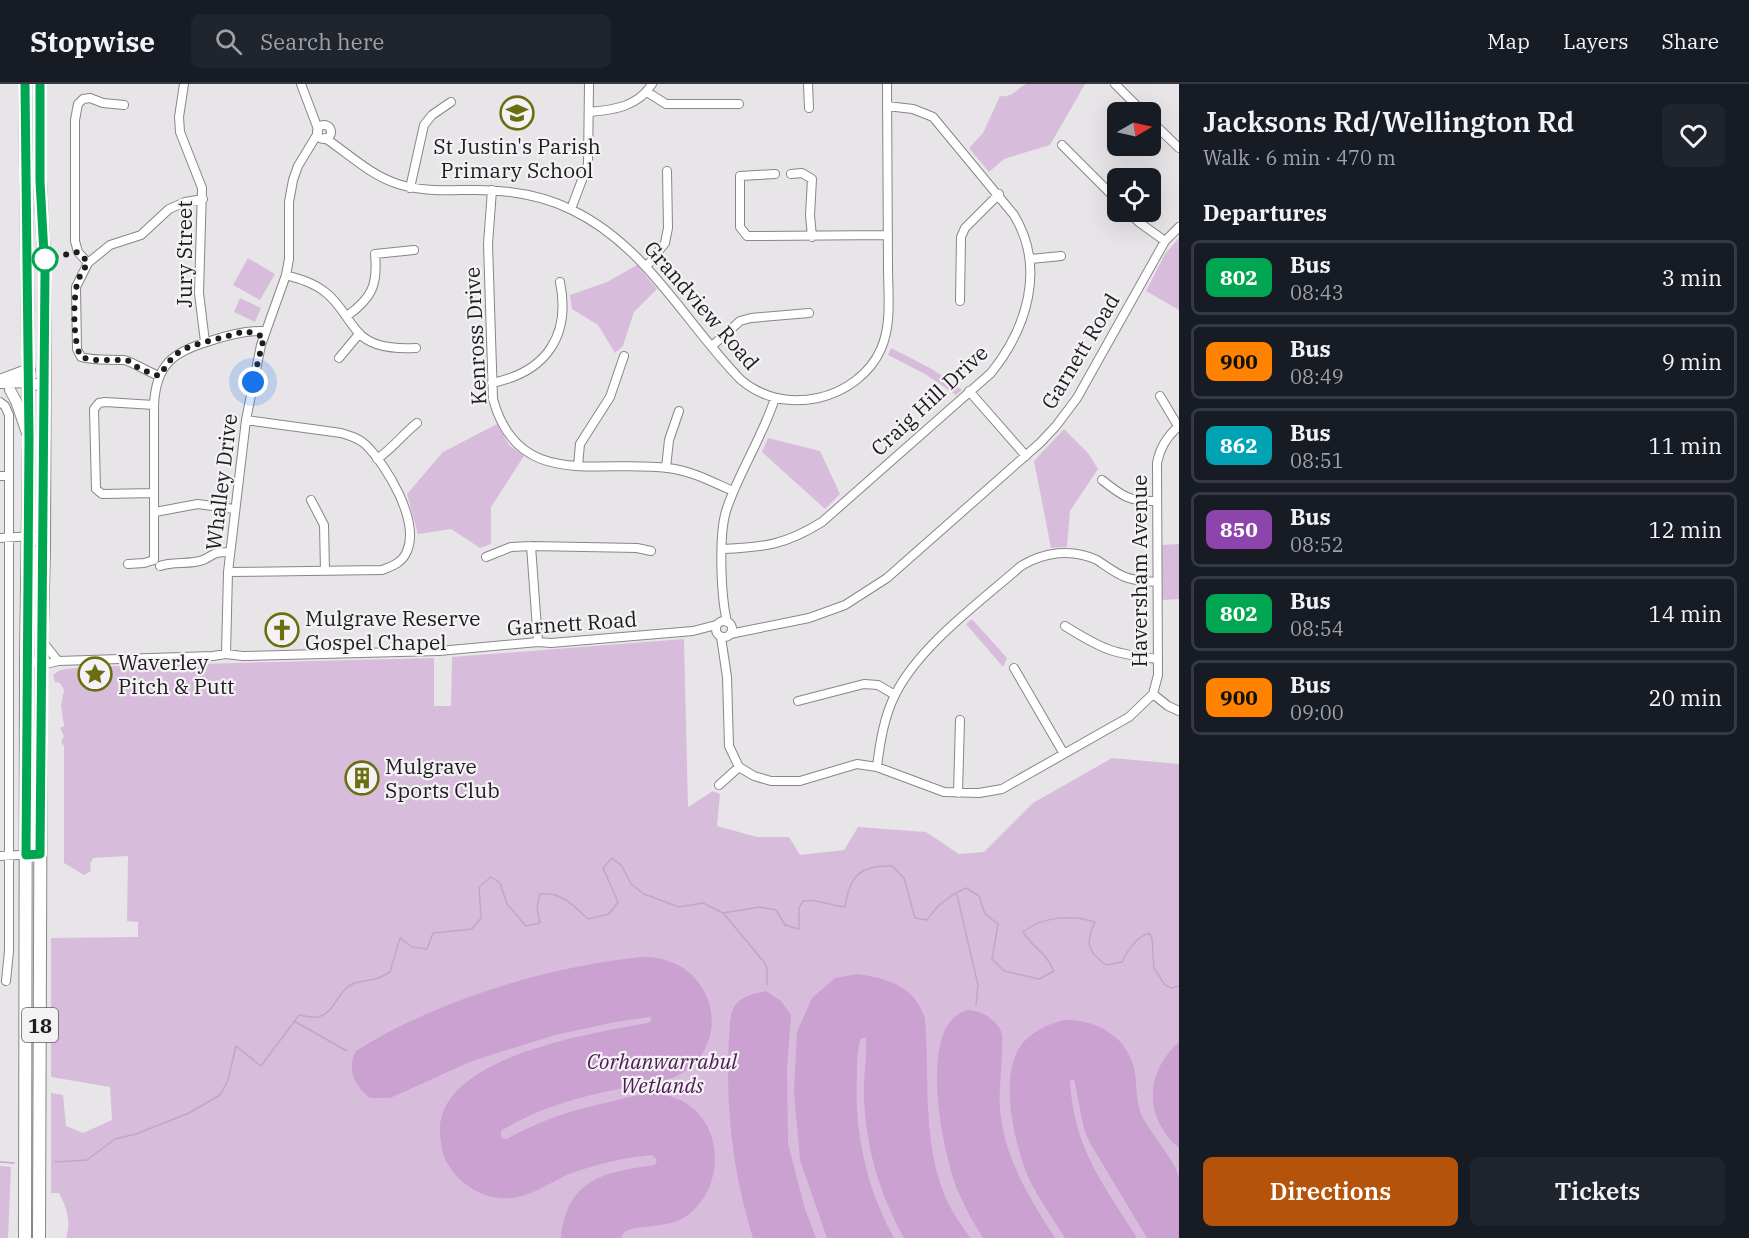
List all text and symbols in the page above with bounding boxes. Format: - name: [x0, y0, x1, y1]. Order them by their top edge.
- search box: [191, 14, 611, 68]
- text: Stopwise: [30, 23, 155, 60]
- icon: search: [212, 25, 245, 58]
- text: Search here: [260, 27, 384, 56]
- text: Map: [1487, 27, 1530, 55]
- text: Layers: [1563, 27, 1629, 55]
- text: Share: [1662, 27, 1719, 55]
- school or university icon: St Justin's Parish Primary School: [499, 95, 535, 131]
- north arrow: [1107, 102, 1161, 156]
- map controls: [1107, 102, 1161, 222]
- text: Jacksons Rd/Wellington Rd: [1203, 103, 1574, 140]
- button: heart: [1662, 104, 1725, 167]
- place label: St Justin's Parish Primary School: [433, 132, 601, 184]
- text: Walk · 6 min · 470 m: [1203, 144, 1396, 171]
- button: locate: [1107, 168, 1161, 222]
- text: Departures: [1203, 198, 1327, 227]
- street label: Jury Street: [170, 200, 198, 308]
- street label: Grandview Road: [638, 235, 766, 376]
- unlabelled marker: [32, 246, 58, 272]
- text: Bus: [1290, 250, 1331, 279]
- text: 802: [1220, 263, 1258, 291]
- text: 3 min: [1662, 263, 1722, 292]
- street label: Kenross Drive: [457, 266, 493, 406]
- text: 08:43: [1290, 279, 1344, 306]
- street label: Garnett Road: [1034, 288, 1126, 414]
- text: Bus: [1290, 334, 1331, 363]
- street label: Craig Hill Drive: [864, 338, 994, 462]
- text: 900: [1220, 347, 1258, 375]
- text: 9 min: [1662, 347, 1722, 376]
- text: 08:49: [1290, 363, 1344, 390]
- your location: [238, 367, 268, 397]
- street label: Whalley Drive: [199, 412, 243, 552]
- text: Bus: [1290, 418, 1331, 447]
- text: 862: [1220, 431, 1258, 459]
- text: 11 min: [1649, 431, 1722, 460]
- text: 08:51: [1290, 447, 1344, 474]
- street label: Haversham Avenue: [1125, 475, 1153, 667]
- text: Bus: [1290, 502, 1331, 531]
- text: 850: [1220, 515, 1258, 543]
- text: 12 min: [1649, 515, 1722, 544]
- text: 08:52: [1290, 531, 1344, 558]
- text: Bus: [1290, 586, 1331, 615]
- text: 802: [1220, 599, 1258, 627]
- text: 14 min: [1649, 599, 1722, 628]
- place label: Mulgrave Reserve Gospel Chapel: [305, 604, 480, 656]
- street label: Garnett Road: [506, 604, 638, 642]
- church icon: Mulgrave Reserve Gospel Chapel: [264, 612, 300, 648]
- text: 08:54: [1290, 615, 1344, 642]
- place label: Waverley Pitch & Putt: [118, 648, 235, 700]
- place icon: Waverley Pitch & Putt: [77, 656, 113, 692]
- text: Bus: [1290, 670, 1331, 699]
- text: 900: [1220, 683, 1258, 711]
- text: 20 min: [1649, 683, 1722, 712]
- text: 09:00: [1290, 699, 1344, 726]
- place label: Mulgrave Sports Club: [385, 752, 500, 804]
- building icon: Mulgrave Sports Club: [344, 760, 380, 796]
- road number: 18: [22, 1008, 58, 1042]
- park label: Corhanwarrabul Wetlands: [587, 1047, 738, 1099]
- button: Directions: [1203, 1157, 1458, 1226]
- button: Tickets: [1470, 1157, 1725, 1226]

